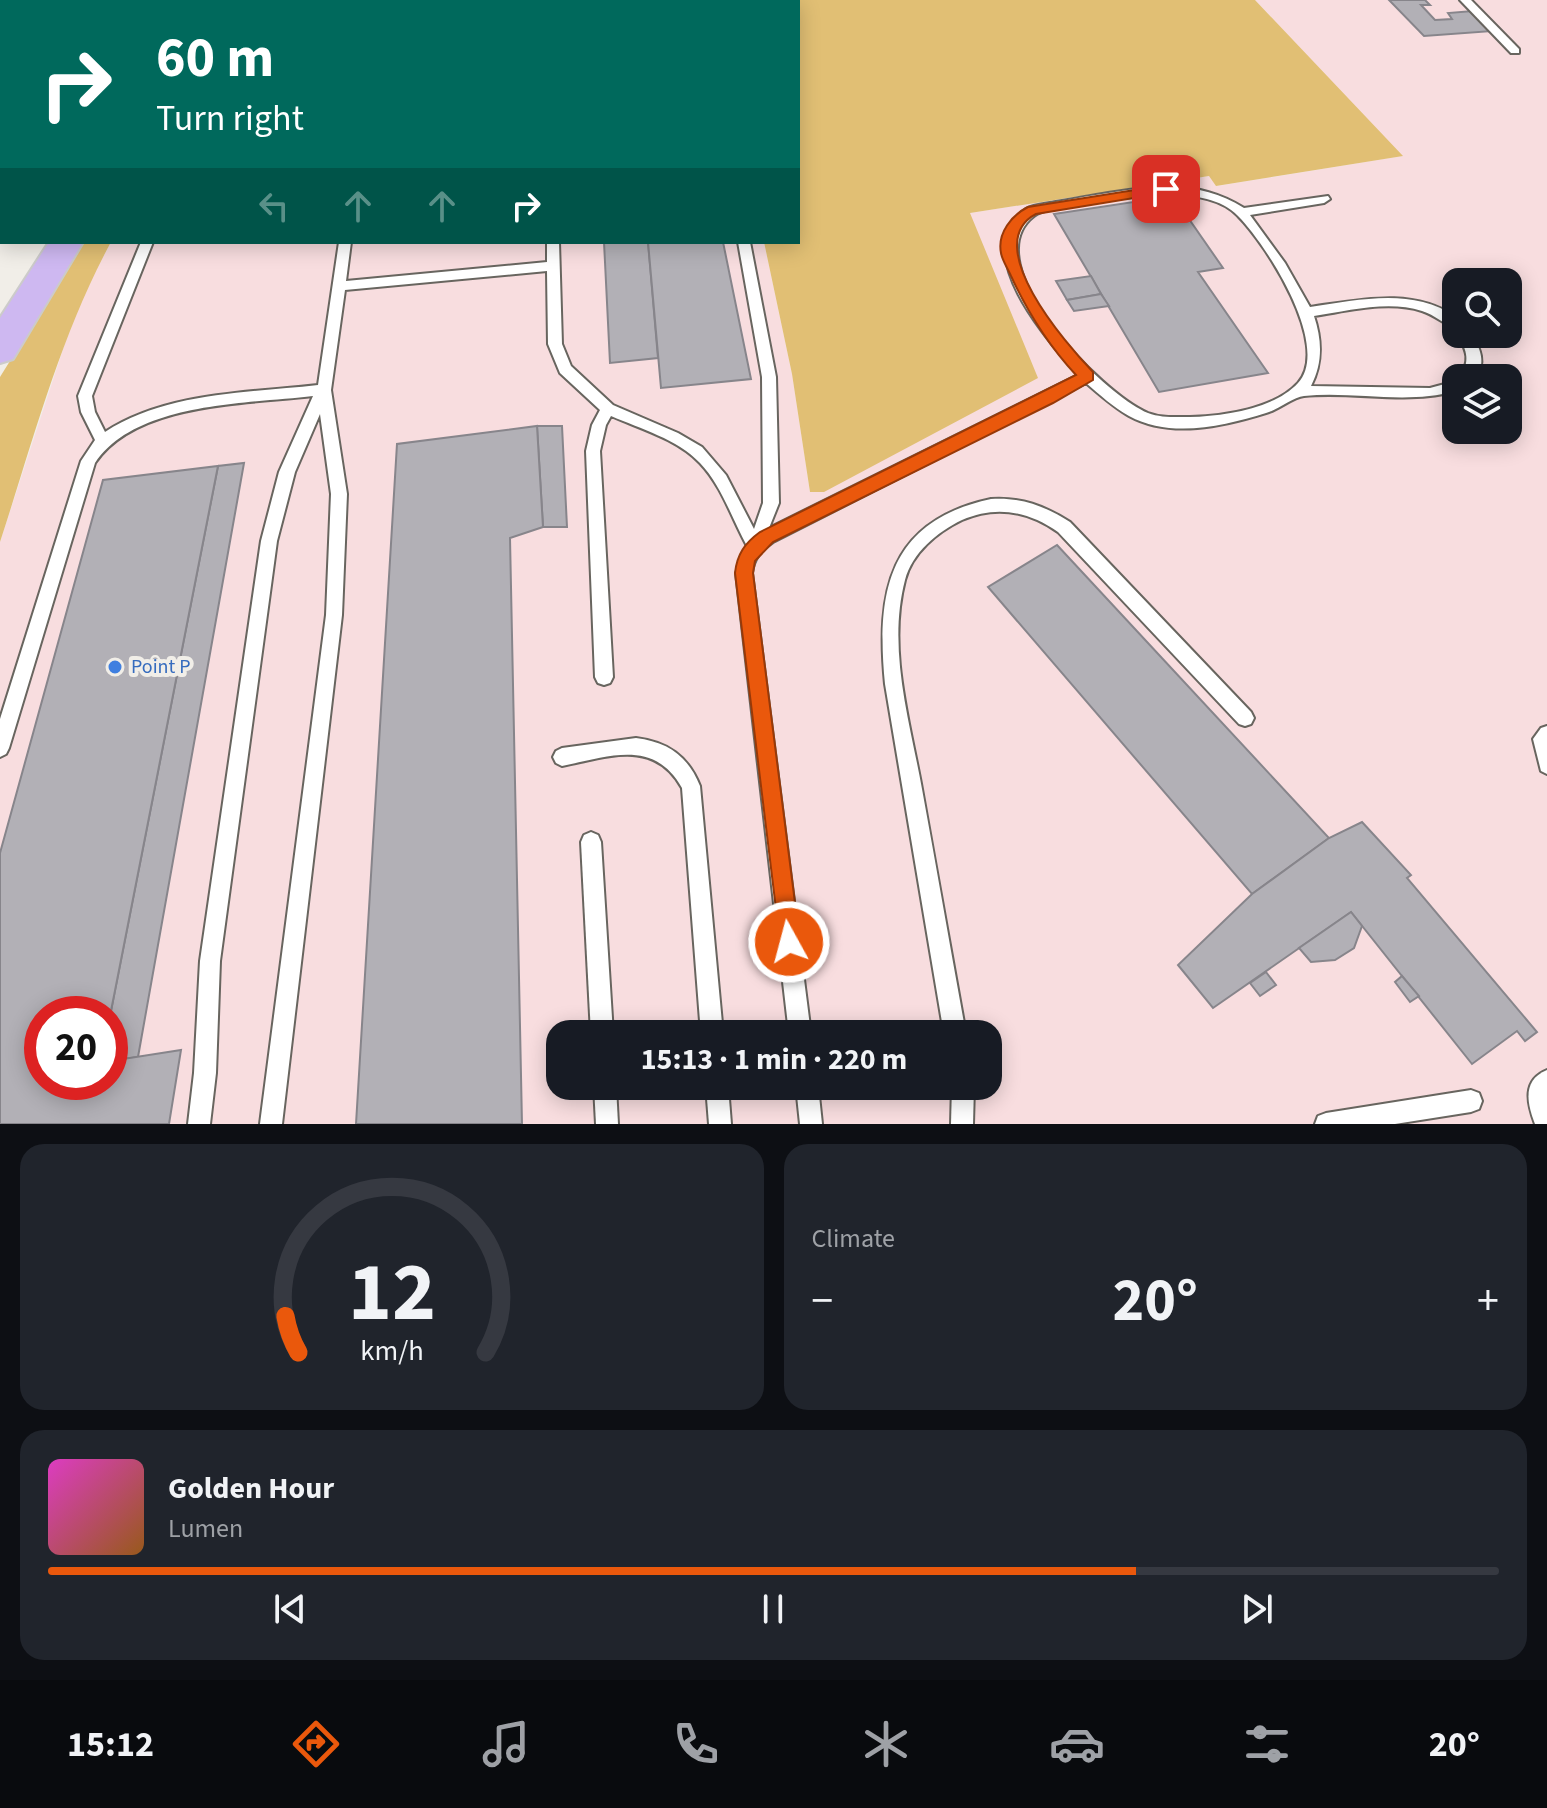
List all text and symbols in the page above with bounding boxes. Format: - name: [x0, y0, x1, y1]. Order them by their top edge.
- text: 60 m: [156, 19, 274, 98]
- icon: right: [24, 32, 128, 136]
- text: Turn right: [156, 93, 304, 144]
- pin: [1132, 155, 1200, 223]
- icon: arrive: [1144, 167, 1188, 211]
- icon: left: [252, 184, 296, 228]
- icon: ahead: [336, 184, 380, 228]
- icon: ahead: [420, 184, 464, 228]
- icon: right: [504, 184, 548, 228]
- map controls: [1442, 268, 1522, 444]
- button: search: [1442, 268, 1522, 348]
- button: layers: [1442, 364, 1522, 444]
- place label: Point P: [131, 653, 191, 681]
- marker: Point P: [106, 658, 124, 676]
- position arrow: [747, 900, 831, 984]
- speed limit sign: 20: [24, 996, 128, 1100]
- text: 15:13 · 1 min · 220 m: [641, 1038, 907, 1081]
- text: Climate: [812, 1220, 895, 1257]
- text: 12: [348, 1234, 436, 1352]
- text: 20°: [1113, 1259, 1198, 1344]
- text: −: [812, 1270, 833, 1333]
- text: +: [1477, 1270, 1499, 1333]
- text: km/h: [360, 1331, 423, 1371]
- text: Golden Hour: [168, 1467, 334, 1510]
- text: Lumen: [168, 1510, 243, 1547]
- icon: previous: [268, 1587, 312, 1631]
- icon: pause: [751, 1587, 795, 1631]
- icon: next: [1235, 1587, 1279, 1631]
- icon: directions: [288, 1716, 344, 1772]
- icon: music: [478, 1716, 534, 1772]
- icon: phone: [668, 1716, 724, 1772]
- icon: climate: [858, 1716, 914, 1772]
- icon: car: [1049, 1716, 1105, 1772]
- icon: filters: [1239, 1716, 1295, 1772]
- text: 15:12: [67, 1719, 154, 1770]
- text: 20°: [1429, 1719, 1480, 1770]

